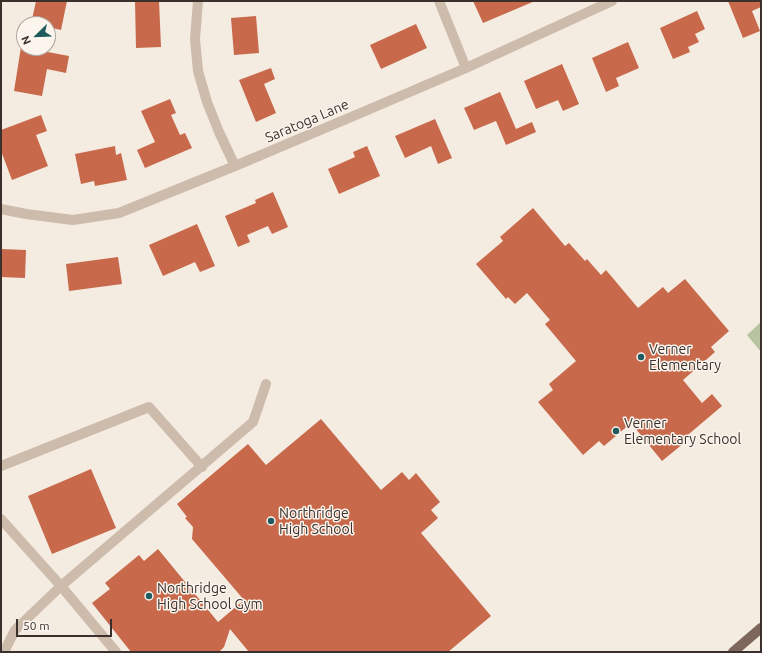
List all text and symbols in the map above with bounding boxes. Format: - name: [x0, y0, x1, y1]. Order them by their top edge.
- north arrow: [16, 16, 56, 56]
- text: N: [19, 34, 33, 46]
- street label: Saratoga Lane: [263, 96, 351, 146]
- place label: Verner Elementary: [649, 341, 721, 374]
- marker: Verner Elementary: [636, 352, 646, 362]
- place label: Verner Elementary School: [624, 415, 741, 448]
- marker: Verner Elementary School: [611, 426, 621, 436]
- place label: Northridge High School: [279, 505, 353, 538]
- marker: Northridge High School: [266, 516, 276, 526]
- place label: Northridge High School Gym: [157, 580, 263, 612]
- marker: Northridge High School Gym: [144, 591, 154, 601]
- scale bar: [18, 611, 114, 637]
- text: 50 m: [23, 619, 50, 632]

